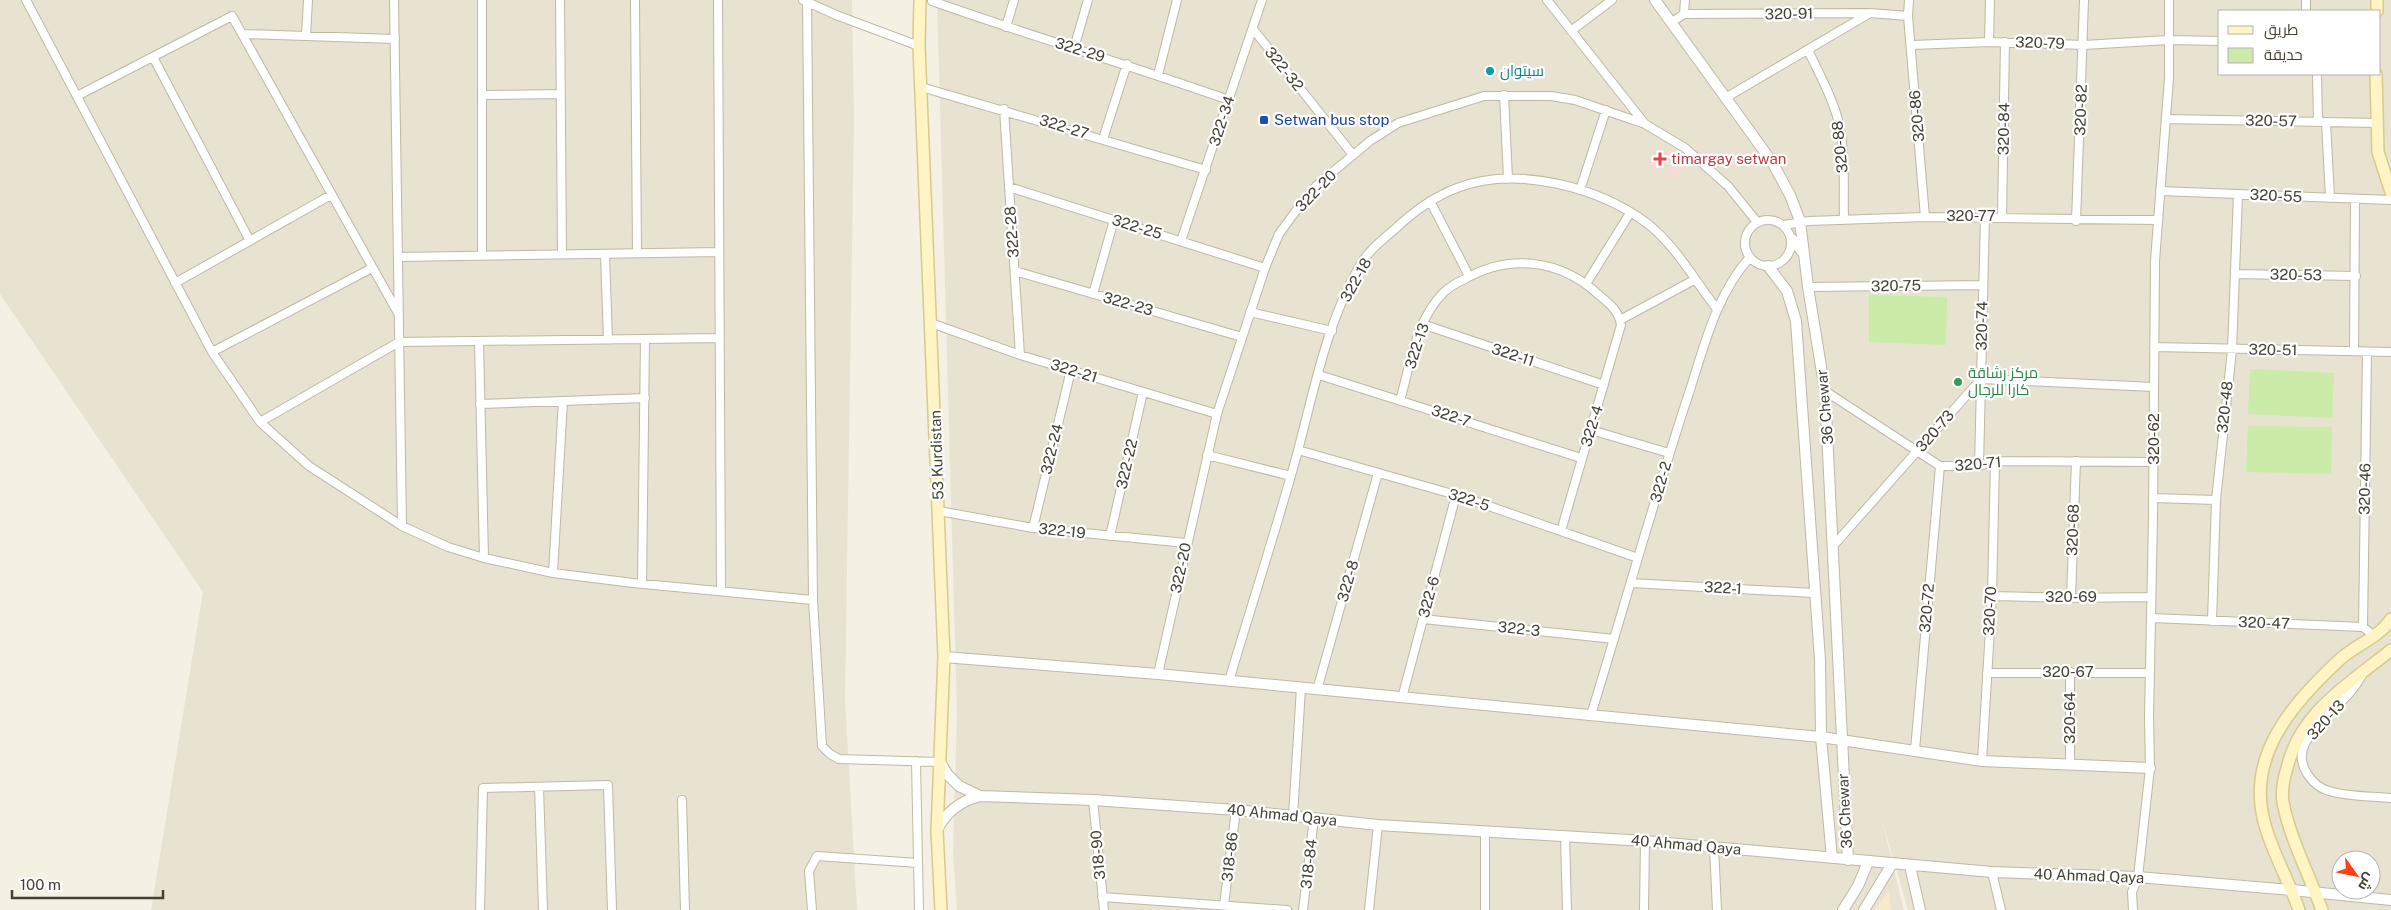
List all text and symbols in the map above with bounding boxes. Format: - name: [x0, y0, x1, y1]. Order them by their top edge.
- street label: 320-91: [1764, 5, 1813, 22]
- legend: [2218, 10, 2381, 75]
- text: طريق: [2264, 21, 2298, 40]
- street label: 320-79: [2015, 33, 2065, 52]
- street label: 322-29: [1053, 34, 1107, 65]
- street label: 322-32: [1262, 43, 1307, 94]
- text: حديقة: [2264, 46, 2303, 63]
- place label: سيتوان: [1500, 62, 1544, 81]
- marker: سيتوان: [1484, 65, 1496, 77]
- street label: 320-82: [2071, 84, 2090, 136]
- street label: 320-86: [1906, 89, 1927, 143]
- street label: 322-34: [1205, 94, 1238, 148]
- street label: 320-84: [1995, 103, 2012, 155]
- street label: 322-27: [1037, 111, 1091, 142]
- place label: Setwan bus stop: [1274, 111, 1389, 128]
- street label: 320-57: [2245, 112, 2297, 129]
- marker: Setwan bus stop: [1258, 114, 1270, 126]
- street label: 320-88: [1828, 120, 1851, 174]
- place label: timargay setwan: [1671, 150, 1786, 167]
- marker: timargay setwan: [1653, 152, 1667, 166]
- street label: 322-20: [1292, 166, 1340, 215]
- street label: 320-55: [2249, 186, 2303, 205]
- street label: 322-28: [1001, 206, 1022, 258]
- street label: 320-77: [1946, 207, 1996, 224]
- street label: 322-25: [1110, 211, 1164, 242]
- street label: 322-18: [1337, 255, 1375, 305]
- street label: 320-53: [2270, 266, 2322, 283]
- street label: 320-75: [1871, 277, 1921, 294]
- street label: 322-23: [1101, 288, 1155, 319]
- street label: 320-74: [1973, 301, 1990, 351]
- street label: 322-13: [1401, 321, 1432, 371]
- street label: 322-11: [1490, 340, 1537, 369]
- street label: 320-51: [2248, 341, 2298, 358]
- street label: 322-21: [1049, 355, 1100, 386]
- place label: مركز رشاقة كارا للرجال: [1968, 364, 2038, 399]
- street label: 36 Chewar: [1813, 369, 1836, 445]
- marker: مركز رشاقة كارا للرجال: [1952, 376, 1964, 388]
- street label: 320-48: [2213, 380, 2236, 434]
- street label: 322-7: [1429, 401, 1473, 430]
- street label: 322-4: [1577, 403, 1606, 449]
- street label: 320-73: [1912, 406, 1957, 455]
- street label: 53 Kurdistan: [926, 410, 947, 500]
- street label: 320-62: [2145, 413, 2162, 465]
- street label: 322-24: [1037, 422, 1066, 476]
- street label: 322-22: [1113, 437, 1141, 491]
- street label: 320-71: [1954, 453, 2002, 474]
- street label: 322-2: [1647, 459, 1674, 504]
- street label: 320-46: [2356, 463, 2373, 515]
- street label: 322-5: [1446, 485, 1492, 514]
- street label: 320-68: [2063, 504, 2082, 556]
- street label: 322-19: [1038, 520, 1086, 541]
- street label: 322-20: [1167, 541, 1194, 595]
- street label: 322-8: [1333, 558, 1362, 604]
- street label: 322-6: [1415, 574, 1442, 620]
- street label: 322-1: [1704, 578, 1742, 597]
- street label: 320-72: [1916, 582, 1937, 633]
- street label: 320-70: [1980, 586, 1999, 636]
- street label: 320-69: [2045, 588, 2097, 605]
- street label: 320-47: [2238, 613, 2290, 632]
- street label: 322-3: [1497, 618, 1541, 639]
- street label: 320-67: [2042, 663, 2094, 680]
- street label: 320-64: [2061, 692, 2078, 744]
- street label: 320-13: [2303, 696, 2348, 743]
- street label: 36 Chewar: [1834, 773, 1855, 849]
- street label: 40 Ahmad Qaya: [1226, 800, 1338, 829]
- street label: 318-90: [1087, 830, 1108, 880]
- street label: 318-86: [1218, 831, 1241, 883]
- street label: 40 Ahmad Qaya: [1630, 831, 1742, 858]
- street label: 318-84: [1297, 838, 1320, 890]
- north arrow: [2331, 850, 2381, 900]
- street label: 40 Ahmad Qaya: [2033, 865, 2145, 886]
- scale bar: [12, 868, 164, 900]
- text: ش: [2354, 870, 2379, 894]
- text: 100 m: [20, 876, 61, 893]

